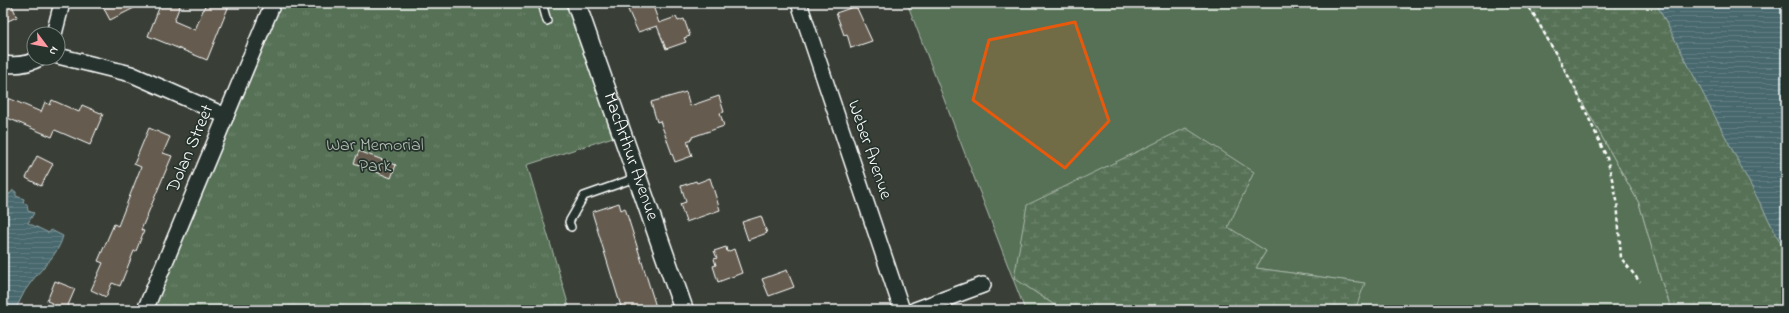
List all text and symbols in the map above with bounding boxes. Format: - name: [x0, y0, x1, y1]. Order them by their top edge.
- north arrow: [26, 26, 66, 66]
- text: N: [45, 43, 62, 58]
- street label: MacArthur Avenue: [596, 89, 665, 225]
- street label: Weber Avenue: [840, 97, 898, 204]
- street label: Dolan Street: [160, 101, 221, 198]
- park label: War Memorial Park: [326, 133, 424, 180]

